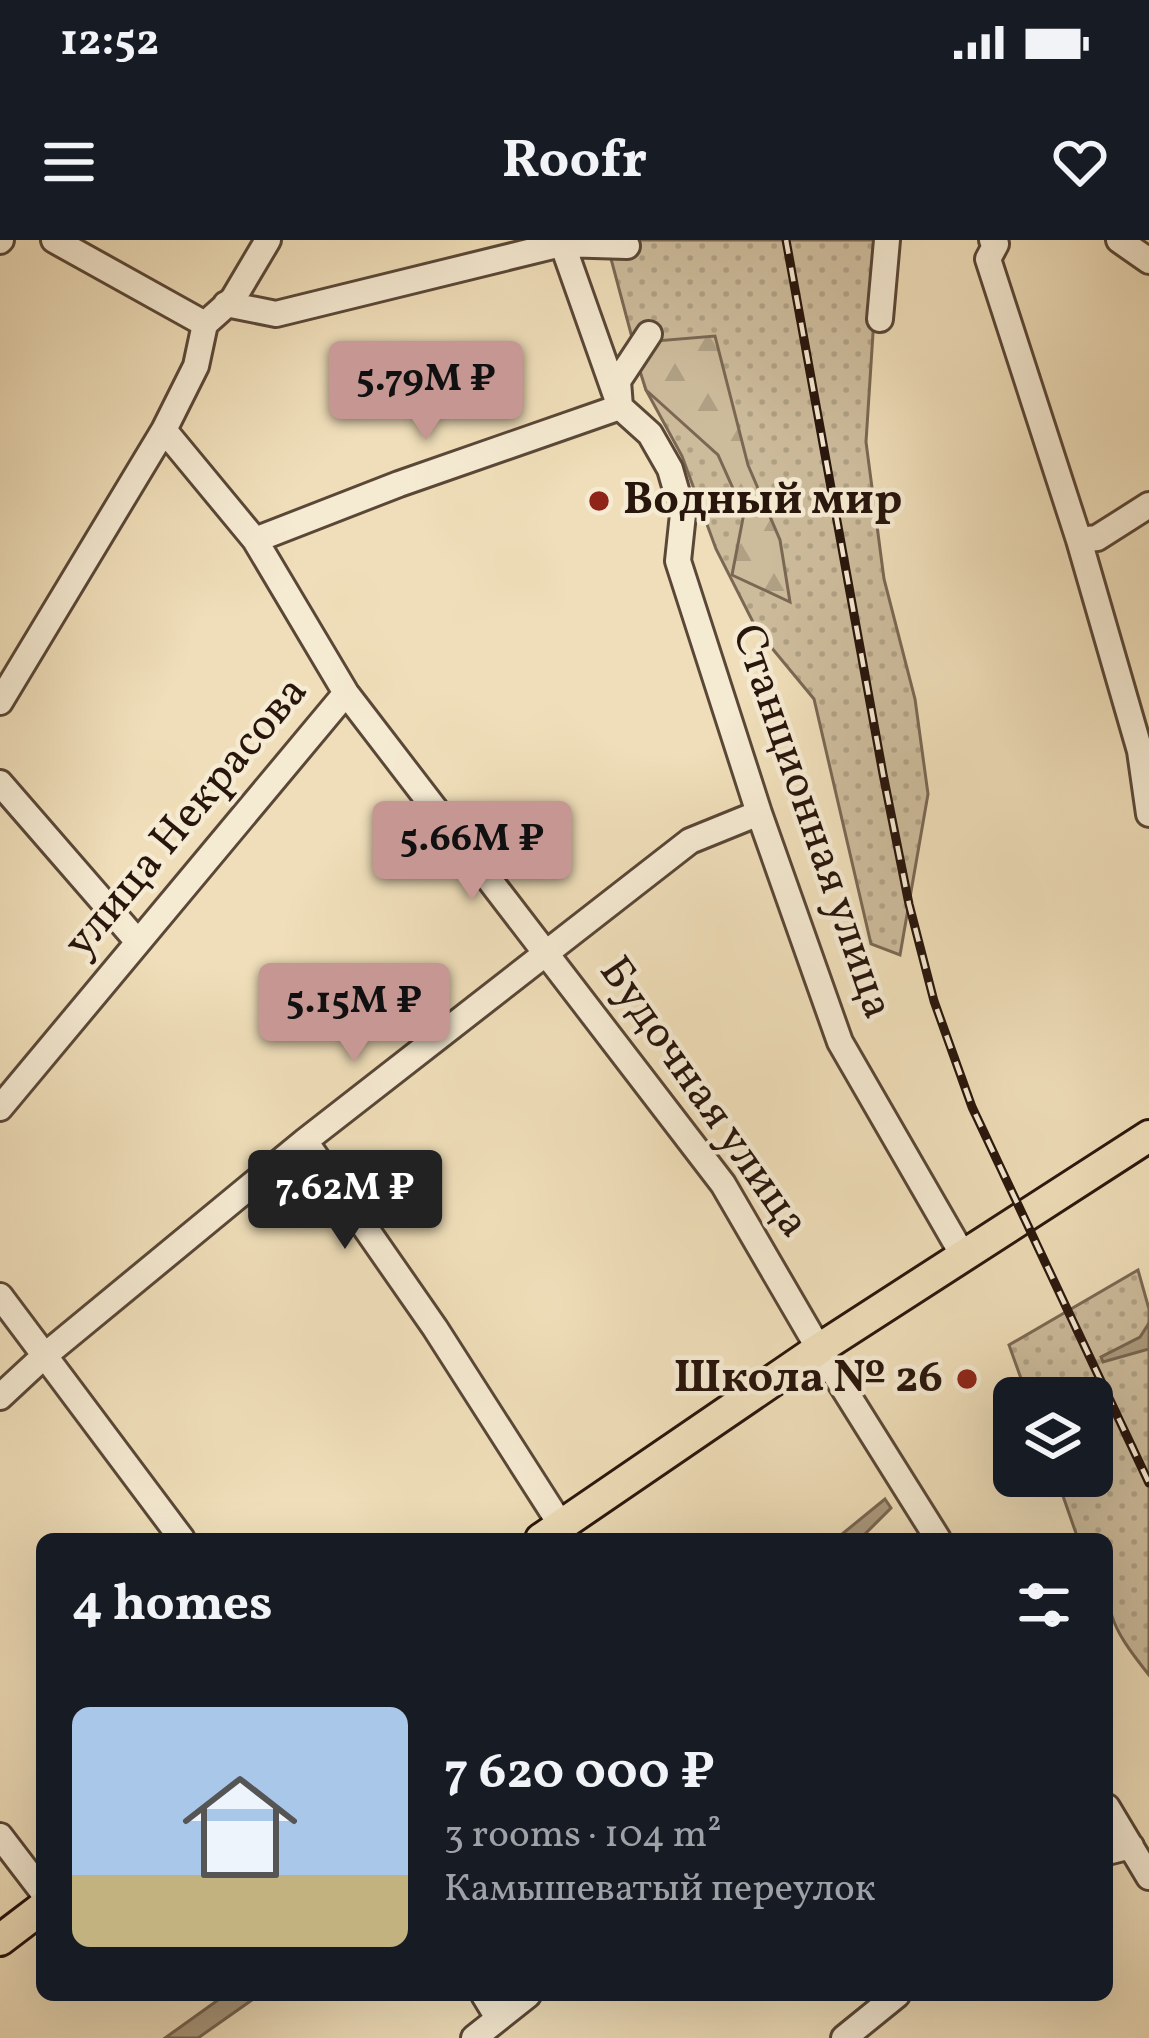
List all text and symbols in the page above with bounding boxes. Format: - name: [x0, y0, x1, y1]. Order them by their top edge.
- text: 12:52: [60, 11, 159, 74]
- text: Roofr: [502, 125, 647, 200]
- icon: menu: [36, 129, 102, 195]
- icon: heart: [1047, 129, 1113, 195]
- pin: 5.79M ₽: [315, 341, 537, 443]
- text: 5.79M ₽: [356, 353, 496, 407]
- place label: Водный мир: [623, 470, 902, 533]
- marker: Водный мир: [586, 488, 612, 514]
- street label: Станционная улица: [714, 616, 908, 1028]
- street label: улица Некрасова: [50, 663, 324, 973]
- pin: 5.66M ₽: [361, 801, 583, 903]
- text: 5.66M ₽: [400, 813, 544, 867]
- street label: Будочная улица: [582, 945, 824, 1251]
- pin: 5.15M ₽: [243, 963, 465, 1065]
- text: 5.15M ₽: [286, 975, 422, 1029]
- pin: 7.62M ₽: [234, 1150, 456, 1252]
- text: 7.62M ₽: [275, 1162, 415, 1216]
- place label: Школа № 26: [674, 1348, 943, 1411]
- marker: Школа № 26: [954, 1366, 980, 1392]
- map controls: [993, 1377, 1113, 1497]
- button: layers: [993, 1377, 1113, 1497]
- text: 4 homes: [72, 1570, 273, 1641]
- icon: filters: [1011, 1572, 1077, 1638]
- text: 7 620 000 ₽: [444, 1738, 715, 1809]
- icon: home: [168, 1755, 312, 1899]
- text: 3 rooms · 104 m²: [444, 1809, 722, 1863]
- text: Камышеватый переулок: [444, 1863, 875, 1917]

